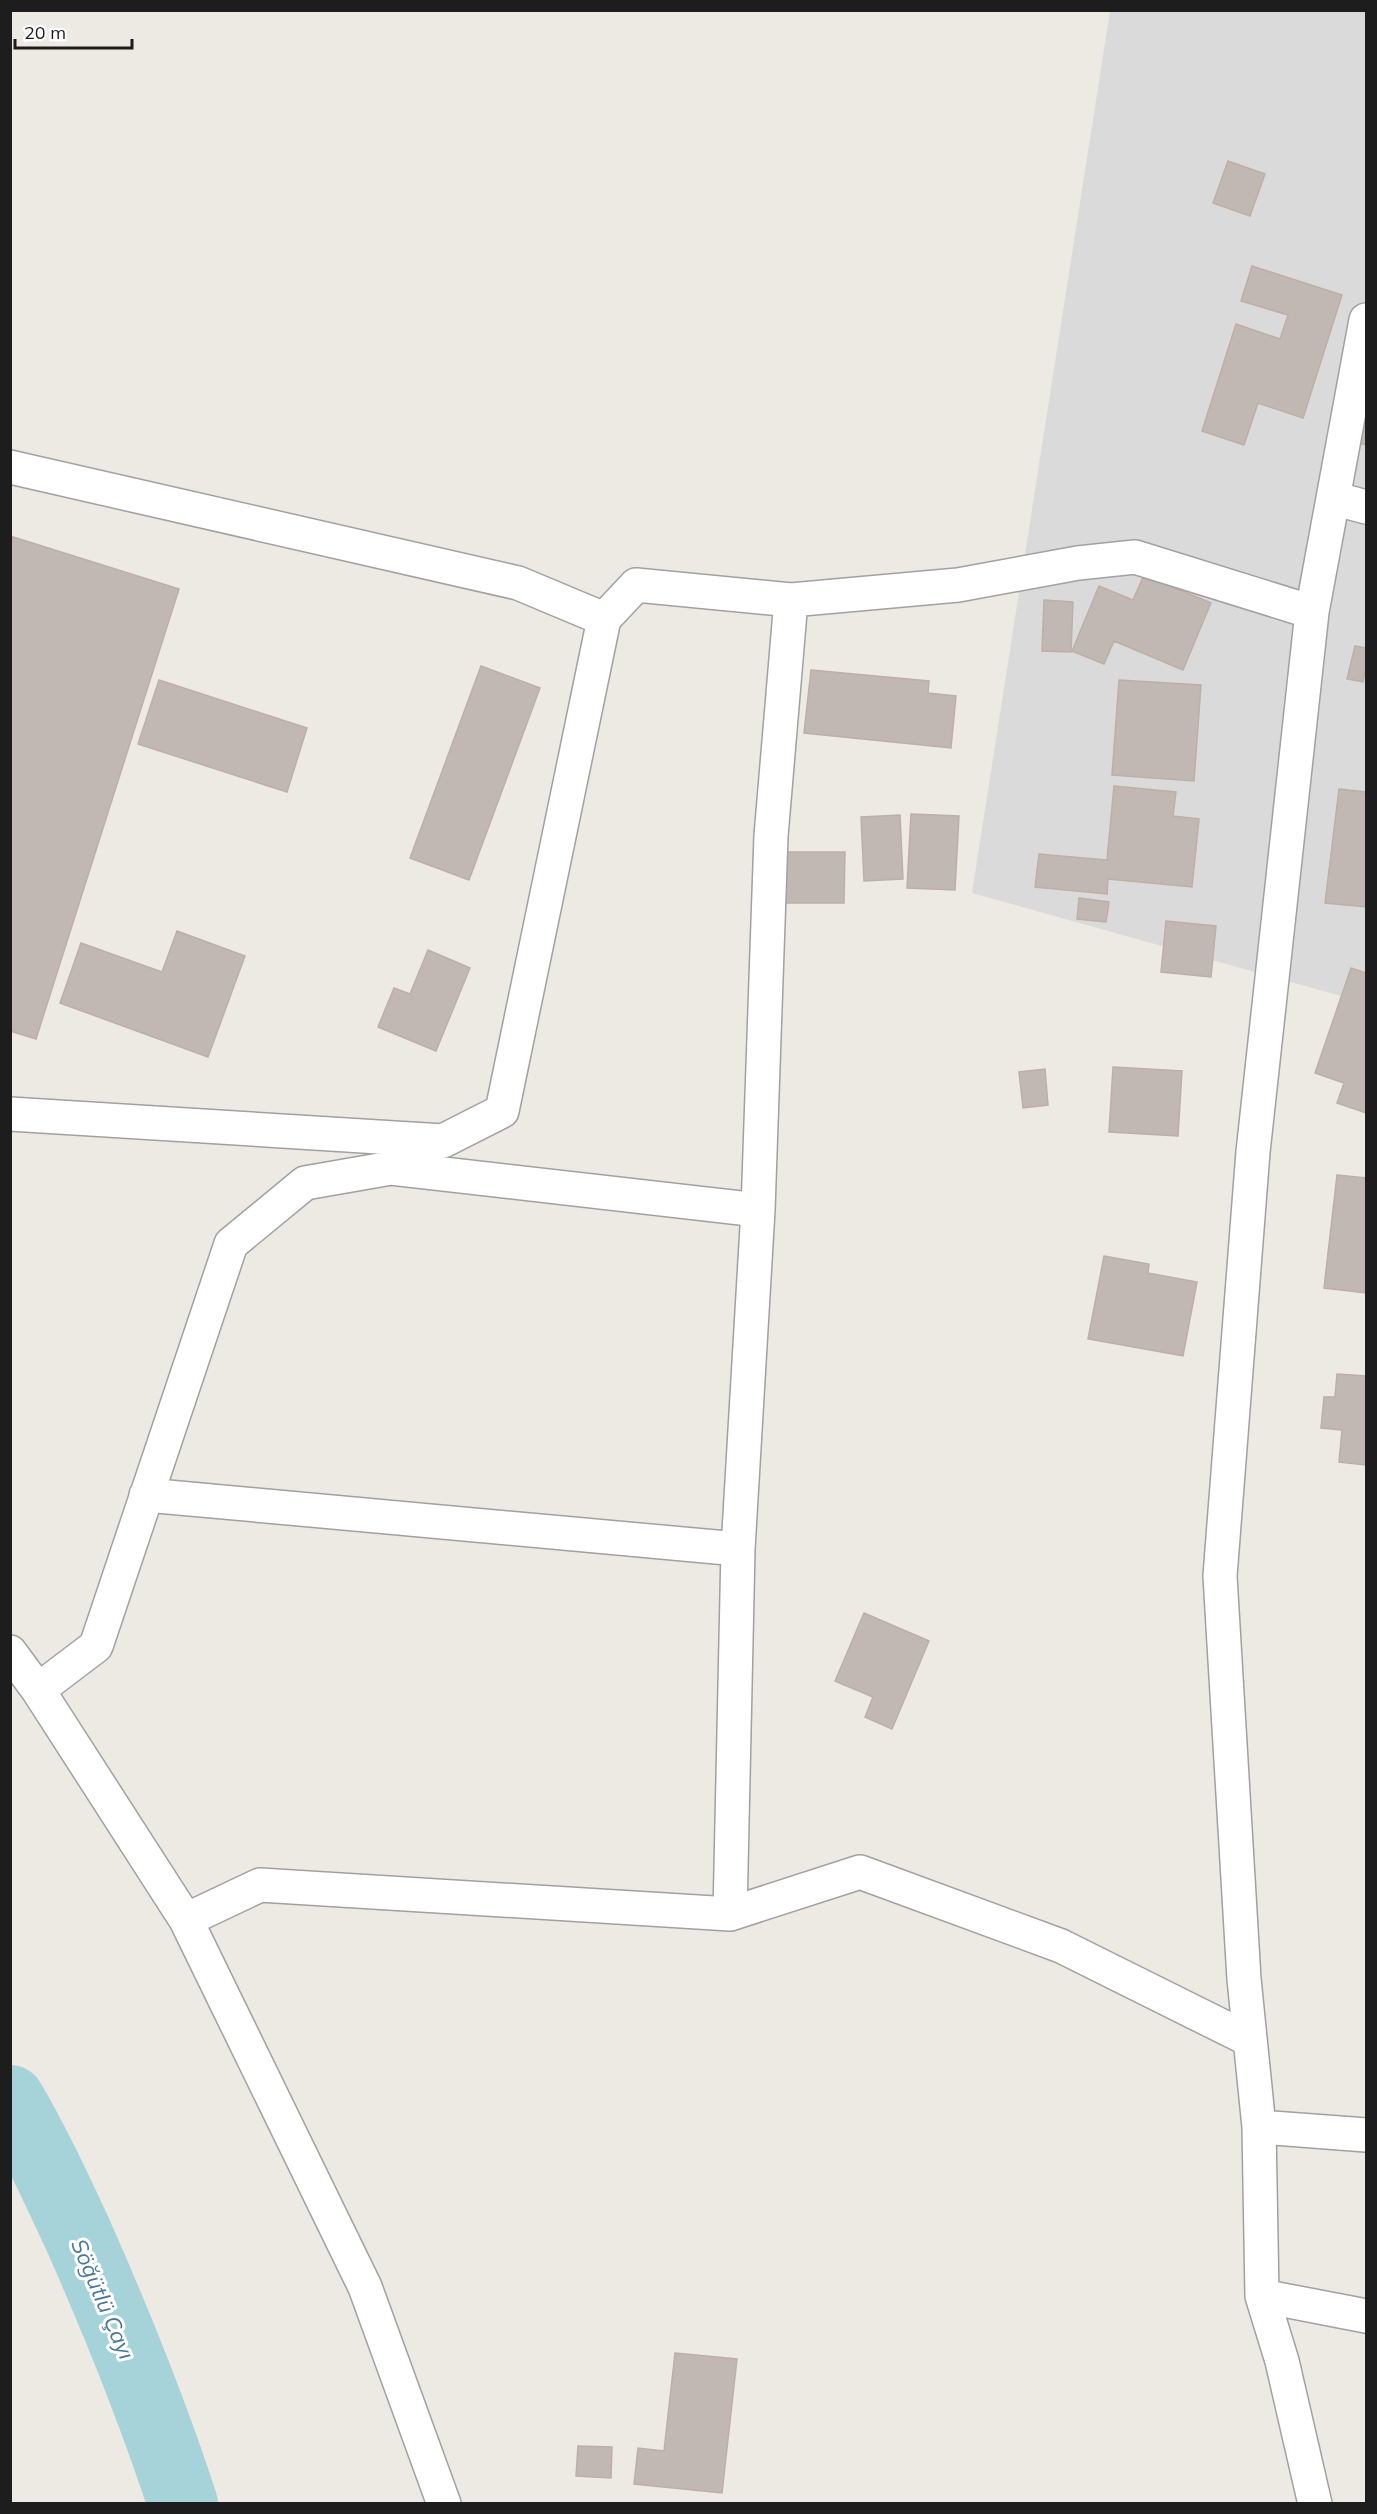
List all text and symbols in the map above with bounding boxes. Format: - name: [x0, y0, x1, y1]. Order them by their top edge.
- scale bar: [15, 12, 132, 50]
- text: 20 m: [24, 21, 66, 44]
- water label: Söğütlü Çayı: [65, 2234, 141, 2364]

